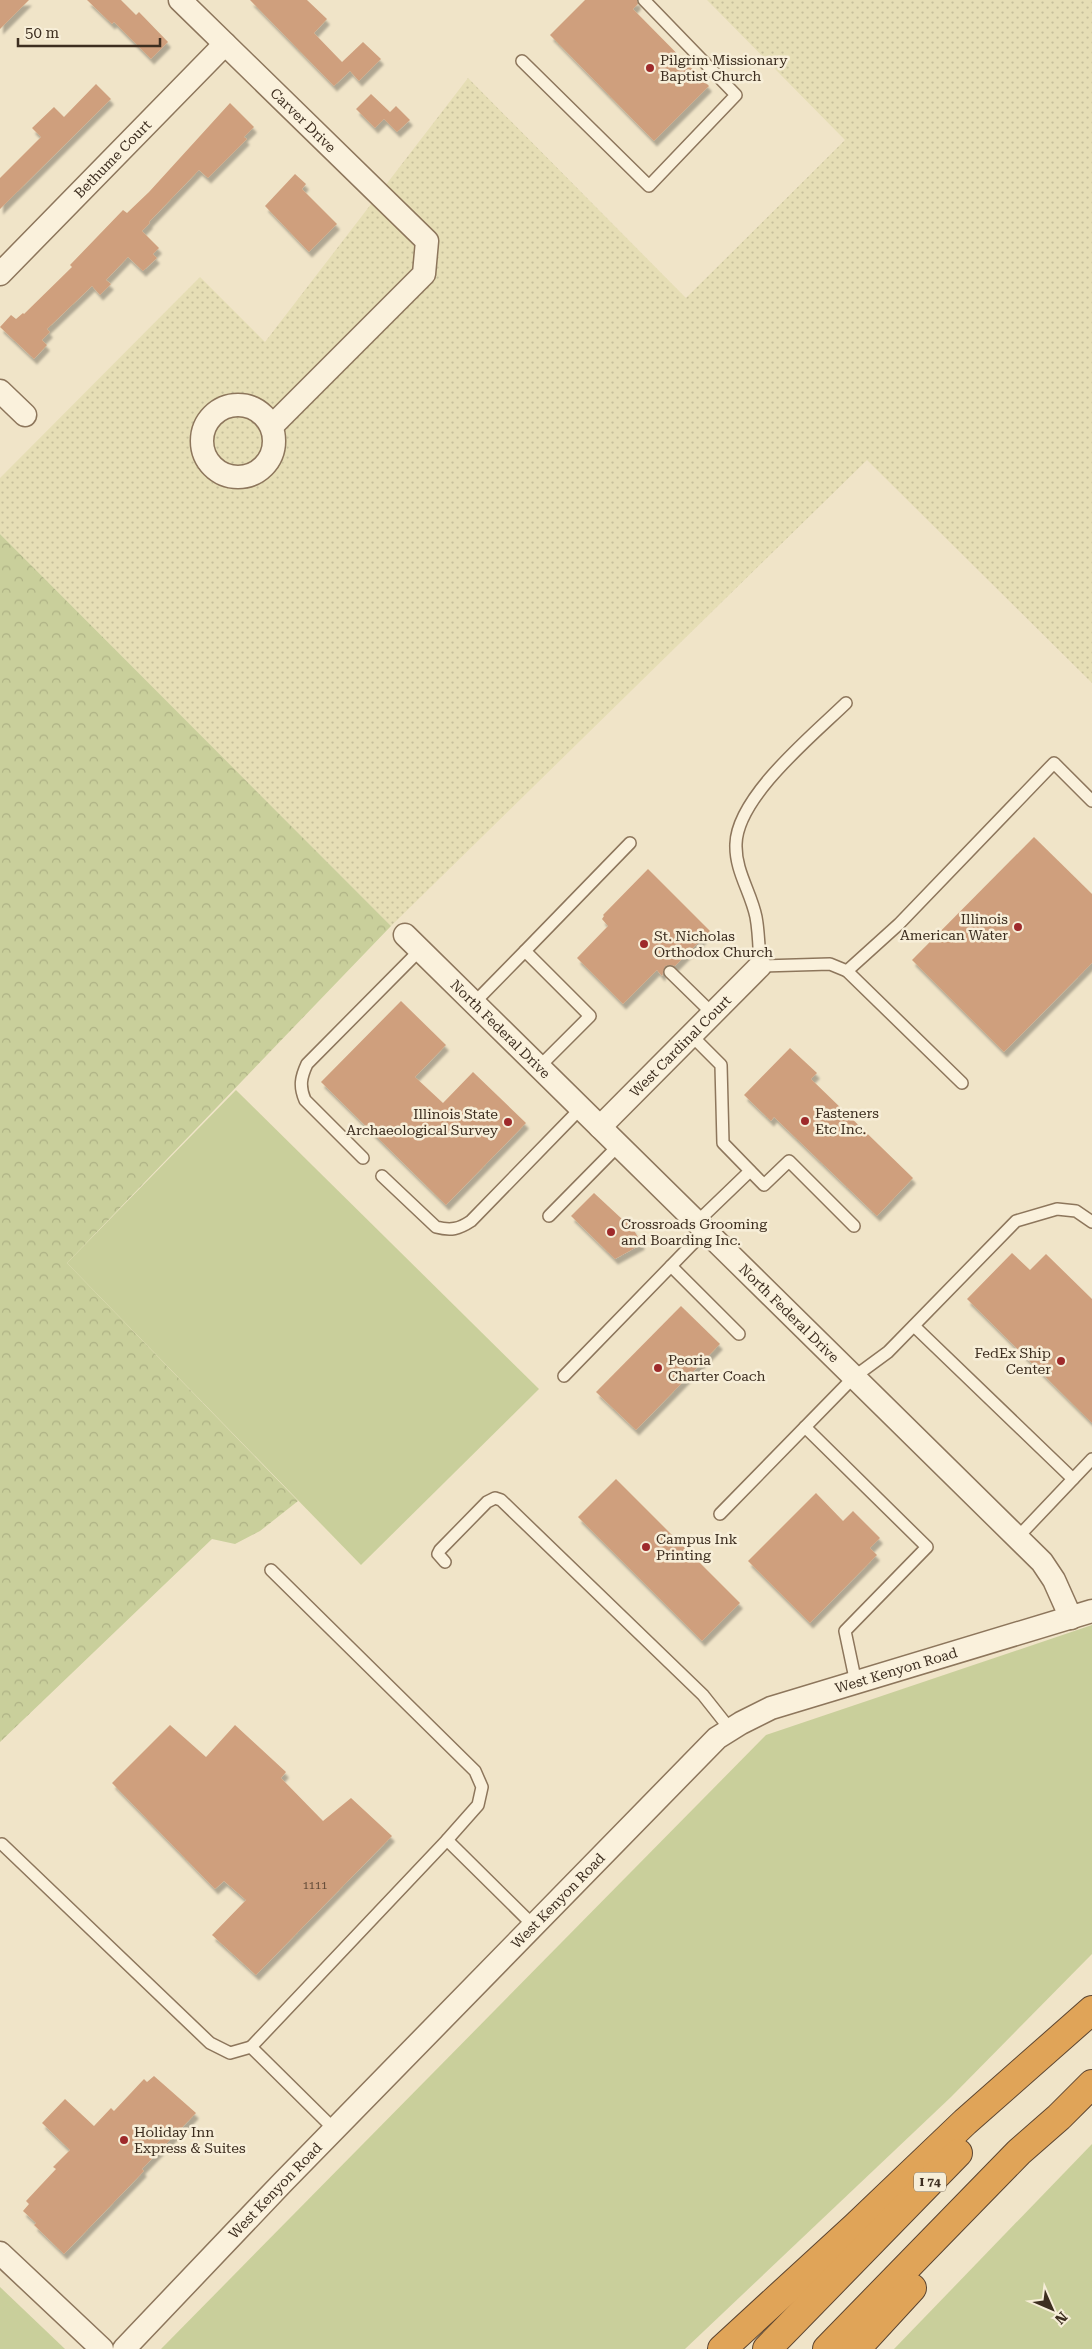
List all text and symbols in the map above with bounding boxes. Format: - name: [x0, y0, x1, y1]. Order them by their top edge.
- scale bar: [18, 15, 160, 47]
- text: 50 m: [25, 24, 60, 42]
- place label: Pilgrim Missionary Baptist Church: [660, 52, 788, 84]
- marker: Pilgrim Missionary Baptist Church: [644, 62, 656, 74]
- street label: Carver Drive: [267, 85, 339, 156]
- street label: Bethume Court: [71, 117, 154, 201]
- place label: Illinois American Water: [900, 911, 1008, 943]
- marker: Illinois American Water: [1012, 921, 1024, 933]
- place label: St. Nicholas Orthodox Church: [654, 928, 773, 960]
- marker: St. Nicholas Orthodox Church: [638, 938, 650, 950]
- street label: North Federal Drive: [447, 977, 554, 1082]
- street label: West Cardinal Court: [627, 992, 734, 1100]
- place label: Fasteners Etc Inc.: [815, 1105, 879, 1137]
- place label: Illinois State Archaeological Survey: [346, 1106, 499, 1138]
- marker: Fasteners Etc Inc.: [799, 1115, 811, 1127]
- marker: Illinois State Archaeological Survey: [502, 1116, 514, 1128]
- place label: Crossroads Grooming and Boarding Inc.: [621, 1216, 767, 1248]
- marker: Crossroads Grooming and Boarding Inc.: [605, 1226, 617, 1238]
- street label: North Federal Drive: [736, 1261, 842, 1366]
- place label: FedEx Ship Center: [975, 1345, 1051, 1377]
- place label: Peoria Charter Coach: [668, 1352, 766, 1384]
- marker: FedEx Ship Center: [1055, 1355, 1067, 1367]
- marker: Peoria Charter Coach: [652, 1362, 664, 1374]
- place label: Campus Ink Printing: [656, 1531, 738, 1563]
- marker: Campus Ink Printing: [640, 1541, 652, 1553]
- street label: West Kenyon Road: [833, 1644, 959, 1696]
- street label: West Kenyon Road: [508, 1850, 608, 1952]
- house number: 1111: [303, 1879, 327, 1892]
- place label: Holiday Inn Express & Suites: [134, 2124, 246, 2156]
- marker: Holiday Inn Express & Suites: [118, 2134, 130, 2146]
- street label: West Kenyon Road: [225, 2139, 325, 2242]
- road number: I 74: [914, 2172, 946, 2192]
- north arrow: [1027, 2284, 1077, 2334]
- text: N: [1052, 2309, 1071, 2328]

